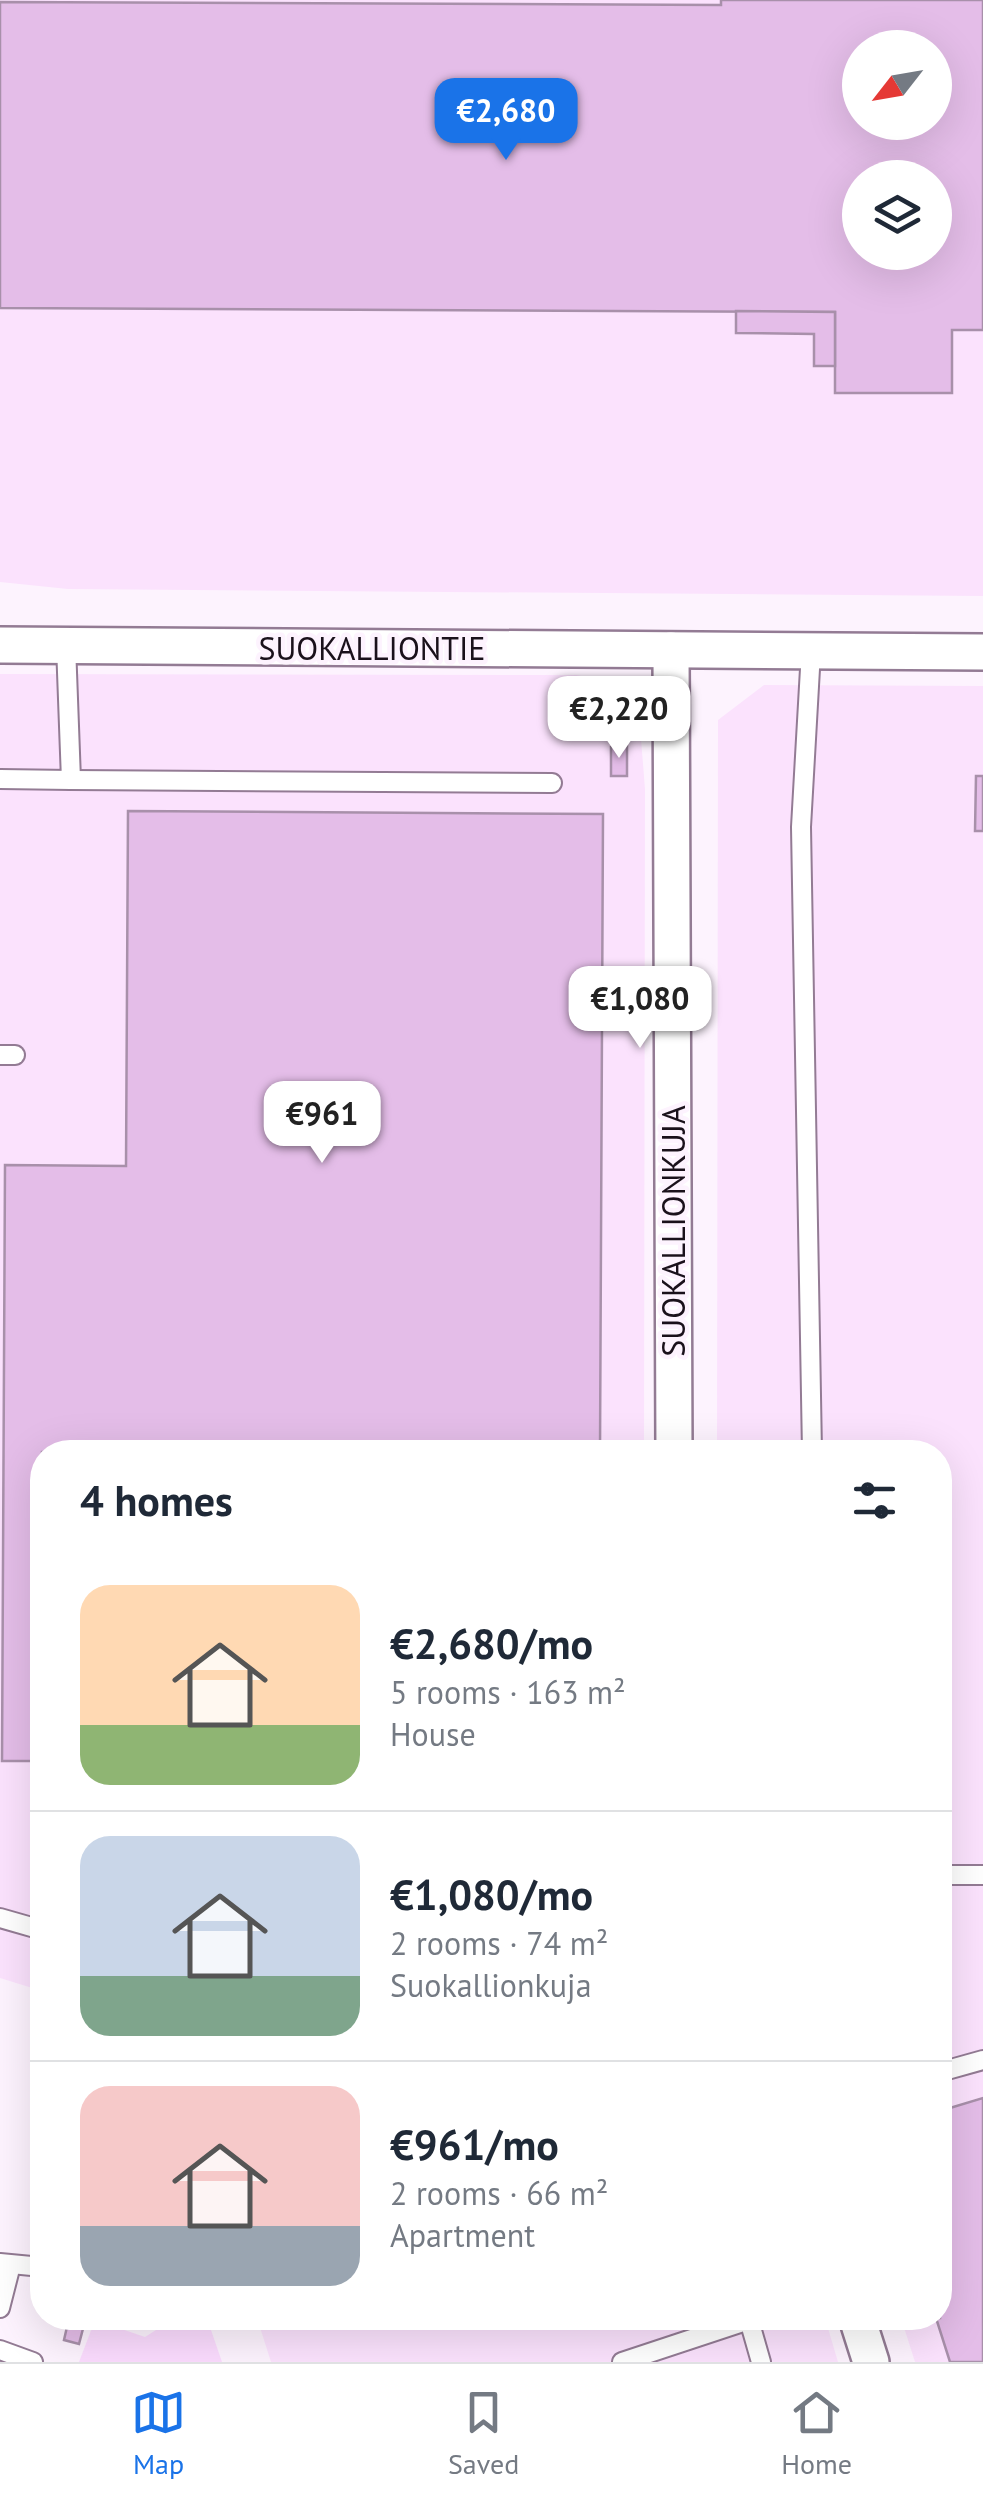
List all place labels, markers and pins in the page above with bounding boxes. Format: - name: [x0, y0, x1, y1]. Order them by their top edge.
- pin: €2,680: [425, 78, 587, 163]
- pin: €2,220: [538, 676, 700, 761]
- pin: €1,080: [559, 966, 721, 1051]
- pin: €961: [263, 1081, 381, 1166]

